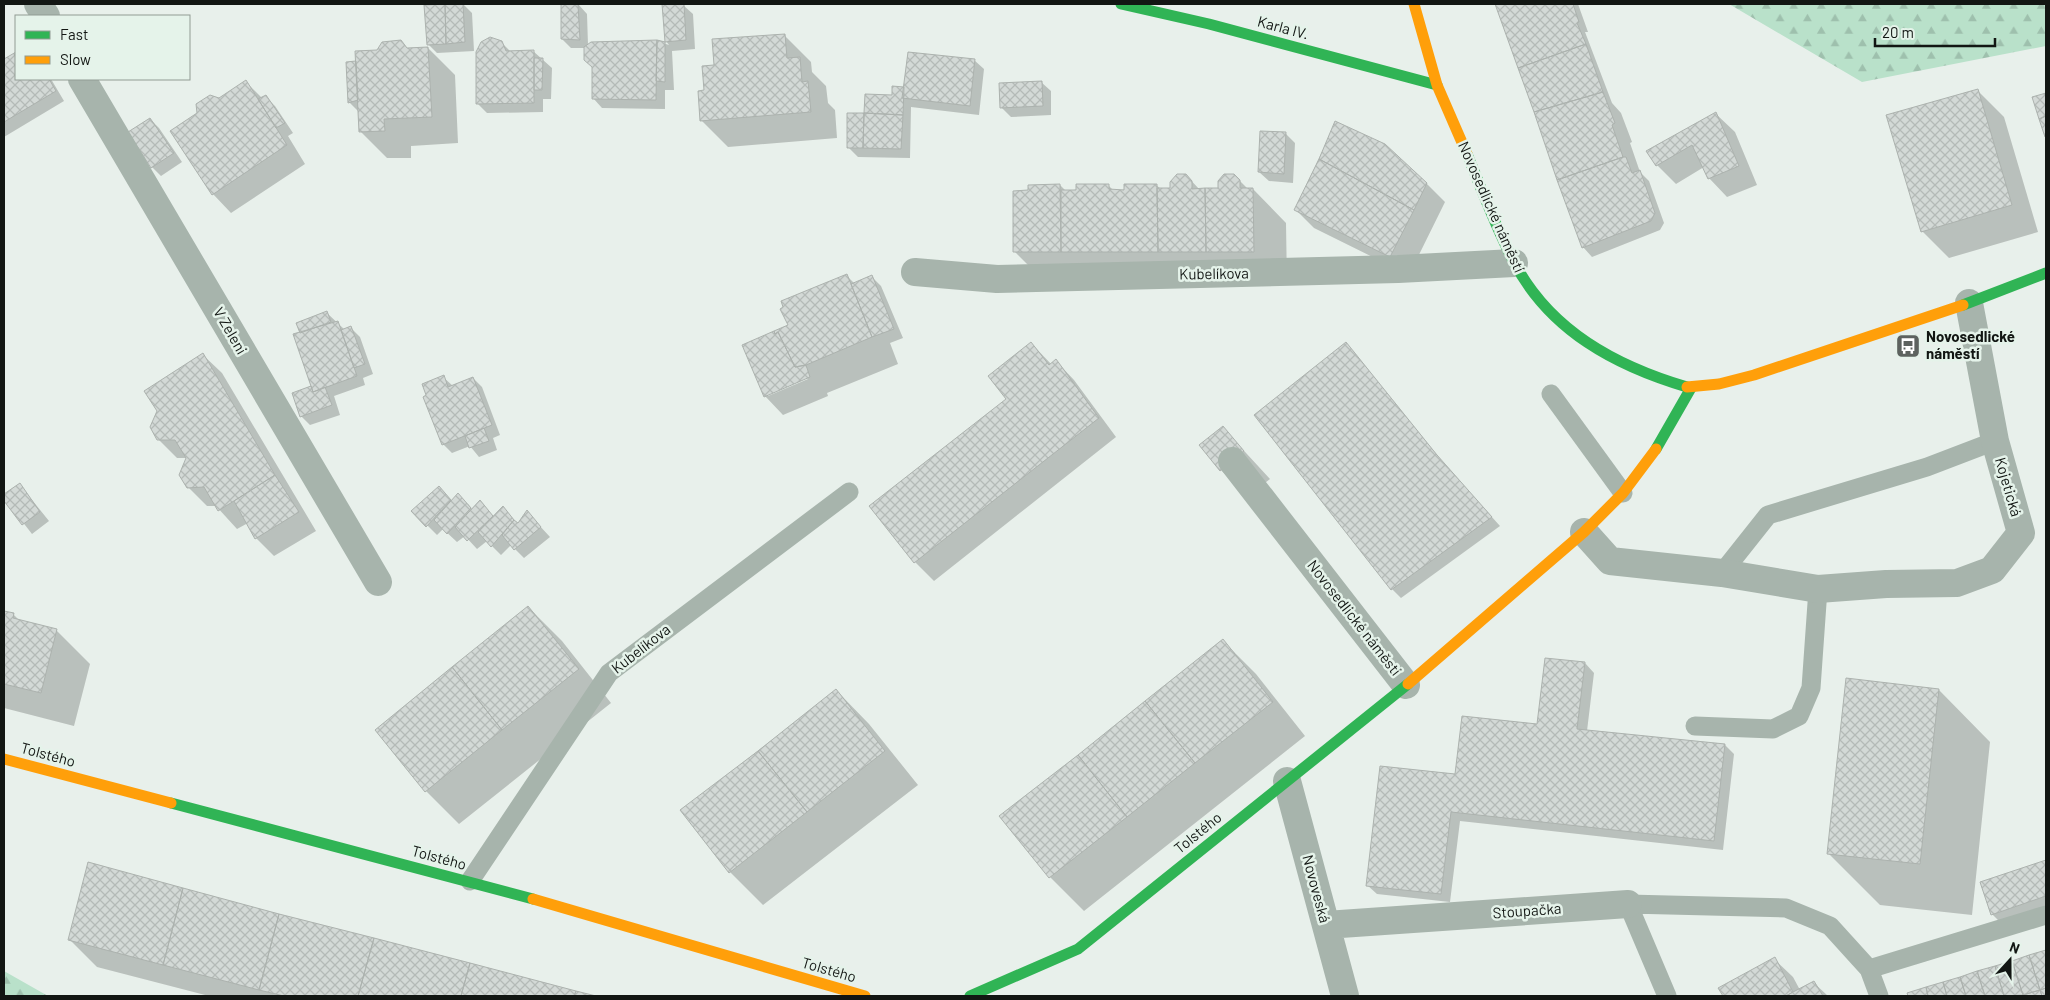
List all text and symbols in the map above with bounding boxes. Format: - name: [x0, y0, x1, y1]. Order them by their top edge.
- street label: Karla IV.: [1256, 12, 1311, 43]
- legend: [15, 15, 190, 80]
- scale bar: [1875, 15, 1995, 47]
- text: 20 m: [1882, 23, 1914, 41]
- text: Fast: [60, 25, 88, 43]
- text: Slow: [60, 50, 91, 68]
- street label: Novosedlické náměstí: [1455, 138, 1529, 275]
- street label: Kubelíkova: [1179, 263, 1249, 283]
- street label: V Zeleni: [210, 304, 252, 357]
- place label: Novosedlické náměstí: [1926, 327, 2015, 362]
- bus stop icon: Novosedlické náměstí: [1895, 333, 1921, 359]
- street label: Kojetická: [1992, 455, 2026, 518]
- street label: Novosedlické náměstí: [1304, 556, 1405, 679]
- street label: Kubelíkova: [607, 620, 673, 677]
- street label: Tolstého: [19, 738, 77, 770]
- street label: Tolstého: [1170, 808, 1225, 857]
- street label: Tolstého: [410, 841, 468, 873]
- street label: Novoveská: [1299, 853, 1335, 925]
- street label: Stoupačka: [1492, 899, 1562, 921]
- north arrow: [1985, 935, 2035, 985]
- text: N: [2007, 938, 2022, 957]
- street label: Tolstého: [800, 953, 859, 985]

